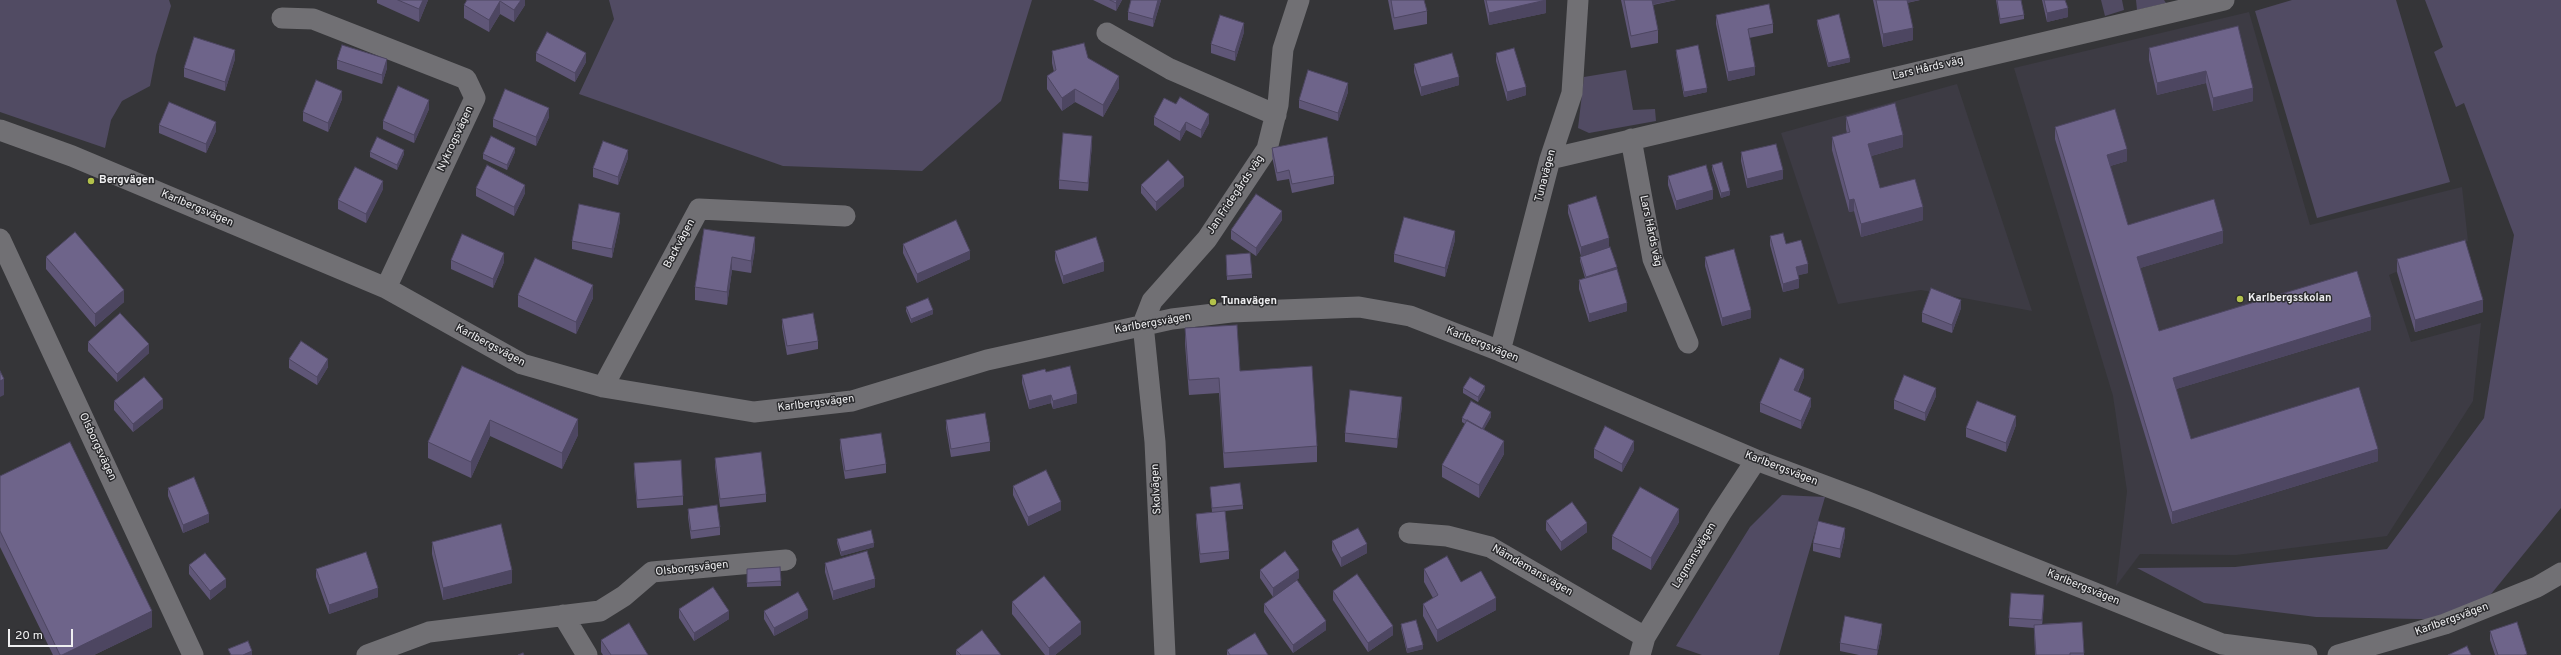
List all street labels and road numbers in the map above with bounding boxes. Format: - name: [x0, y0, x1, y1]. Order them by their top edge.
- street label: Lars Hårds väg: [1891, 54, 1965, 84]
- street label: Nykrogsvägen: [435, 104, 477, 174]
- street label: Tunavägen: [1533, 148, 1559, 204]
- street label: Jan Fridegårds väg: [1205, 153, 1267, 237]
- street label: Karlbergsvägen: [159, 188, 235, 230]
- street label: Lars Hårds väg: [1636, 194, 1664, 268]
- street label: Backvägen: [661, 217, 699, 271]
- street label: Karlbergsvägen: [1114, 311, 1192, 337]
- street label: Karlbergsvägen: [453, 322, 527, 370]
- street label: Karlbergsvägen: [1444, 324, 1520, 366]
- street label: Karlbergsvägen: [777, 393, 855, 415]
- street label: Olsborgsvägen: [76, 411, 118, 483]
- street label: Karlbergsvägen: [1743, 449, 1819, 489]
- street label: Skolvägen: [1149, 463, 1165, 515]
- street label: Lagmansvägen: [1670, 521, 1720, 591]
- street label: Nämdemansvägen: [1489, 543, 1575, 599]
- street label: Olsborgsvägen: [655, 559, 729, 579]
- street label: Karlbergsvägen: [2045, 567, 2121, 609]
- street label: Karlbergsvägen: [2413, 601, 2491, 639]

